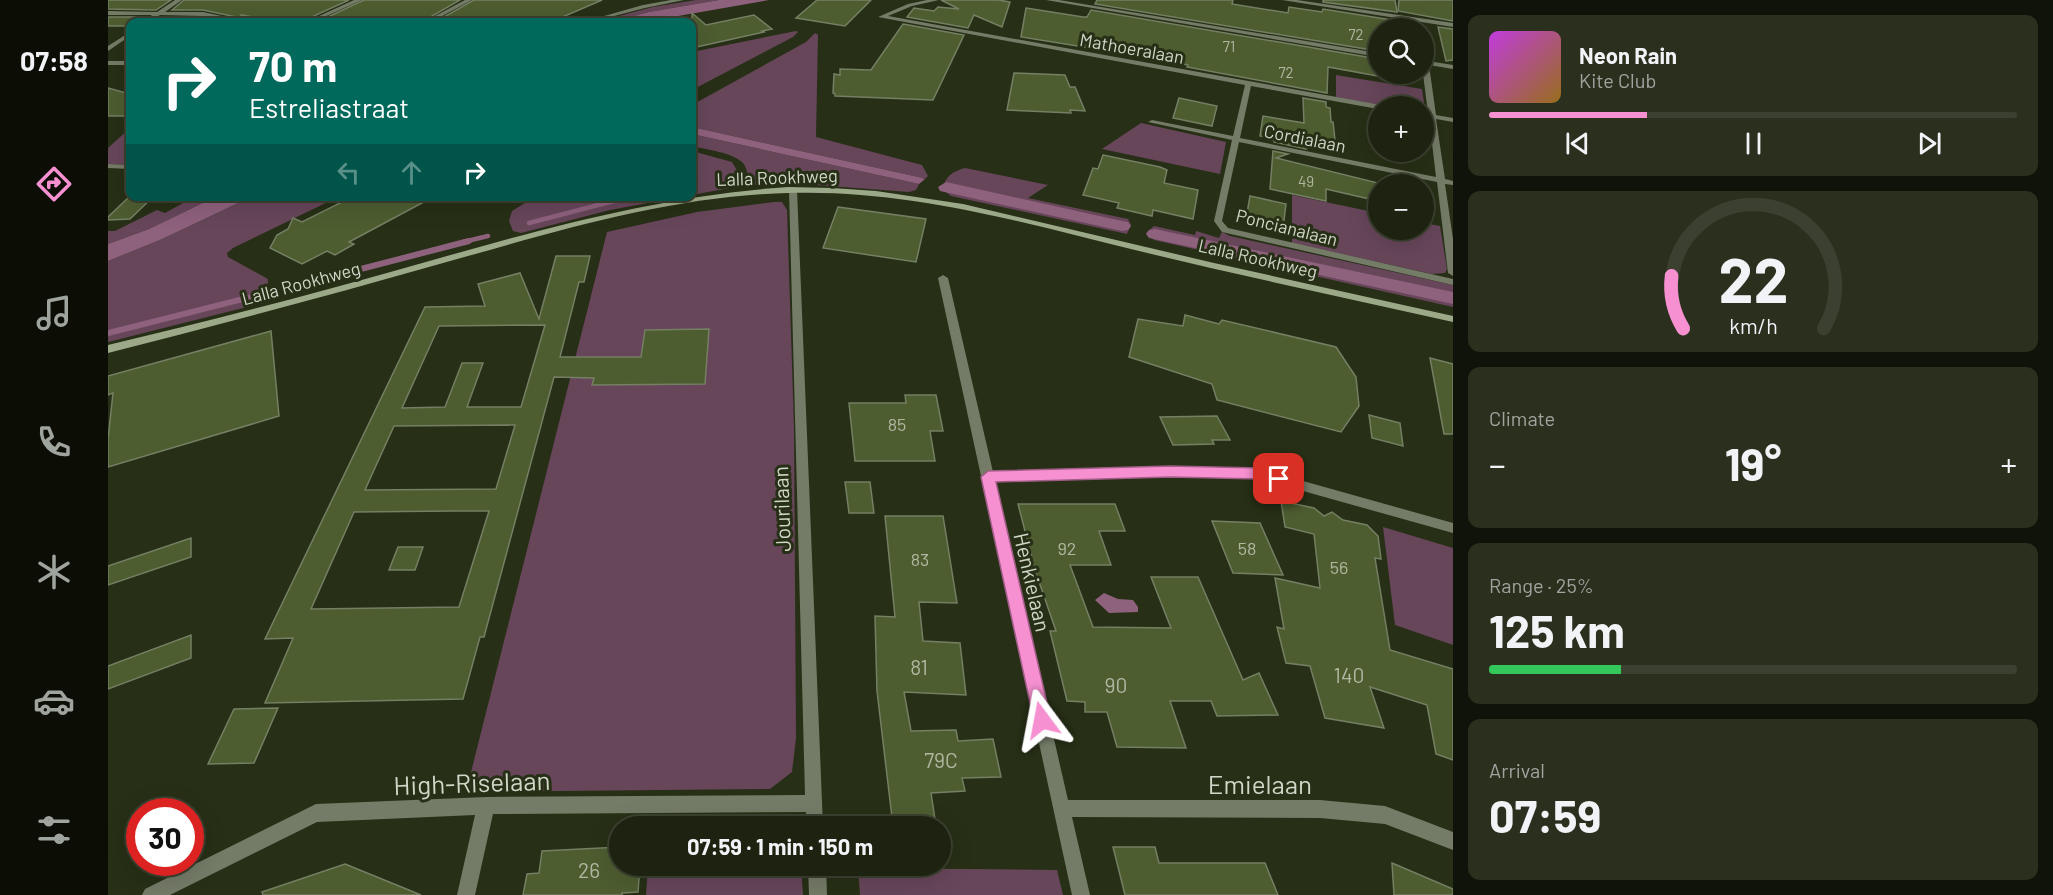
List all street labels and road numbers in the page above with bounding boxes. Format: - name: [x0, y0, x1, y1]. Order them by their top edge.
- street label: Mathoeralaan: [1078, 28, 1186, 68]
- street label: Cordialaan: [1262, 119, 1348, 157]
- street label: Lalla Rookhweg: [716, 164, 838, 190]
- street label: Poncianalaan: [1234, 204, 1340, 250]
- street label: Lalla Rookhweg: [1196, 234, 1320, 282]
- street label: Lalla Rookhweg: [239, 257, 363, 309]
- street label: Jourilaan: [767, 466, 795, 552]
- street label: Henkielaan: [1009, 530, 1057, 634]
- street label: High-Riselaan: [393, 764, 551, 800]
- street label: Emielaan: [1208, 768, 1312, 799]

